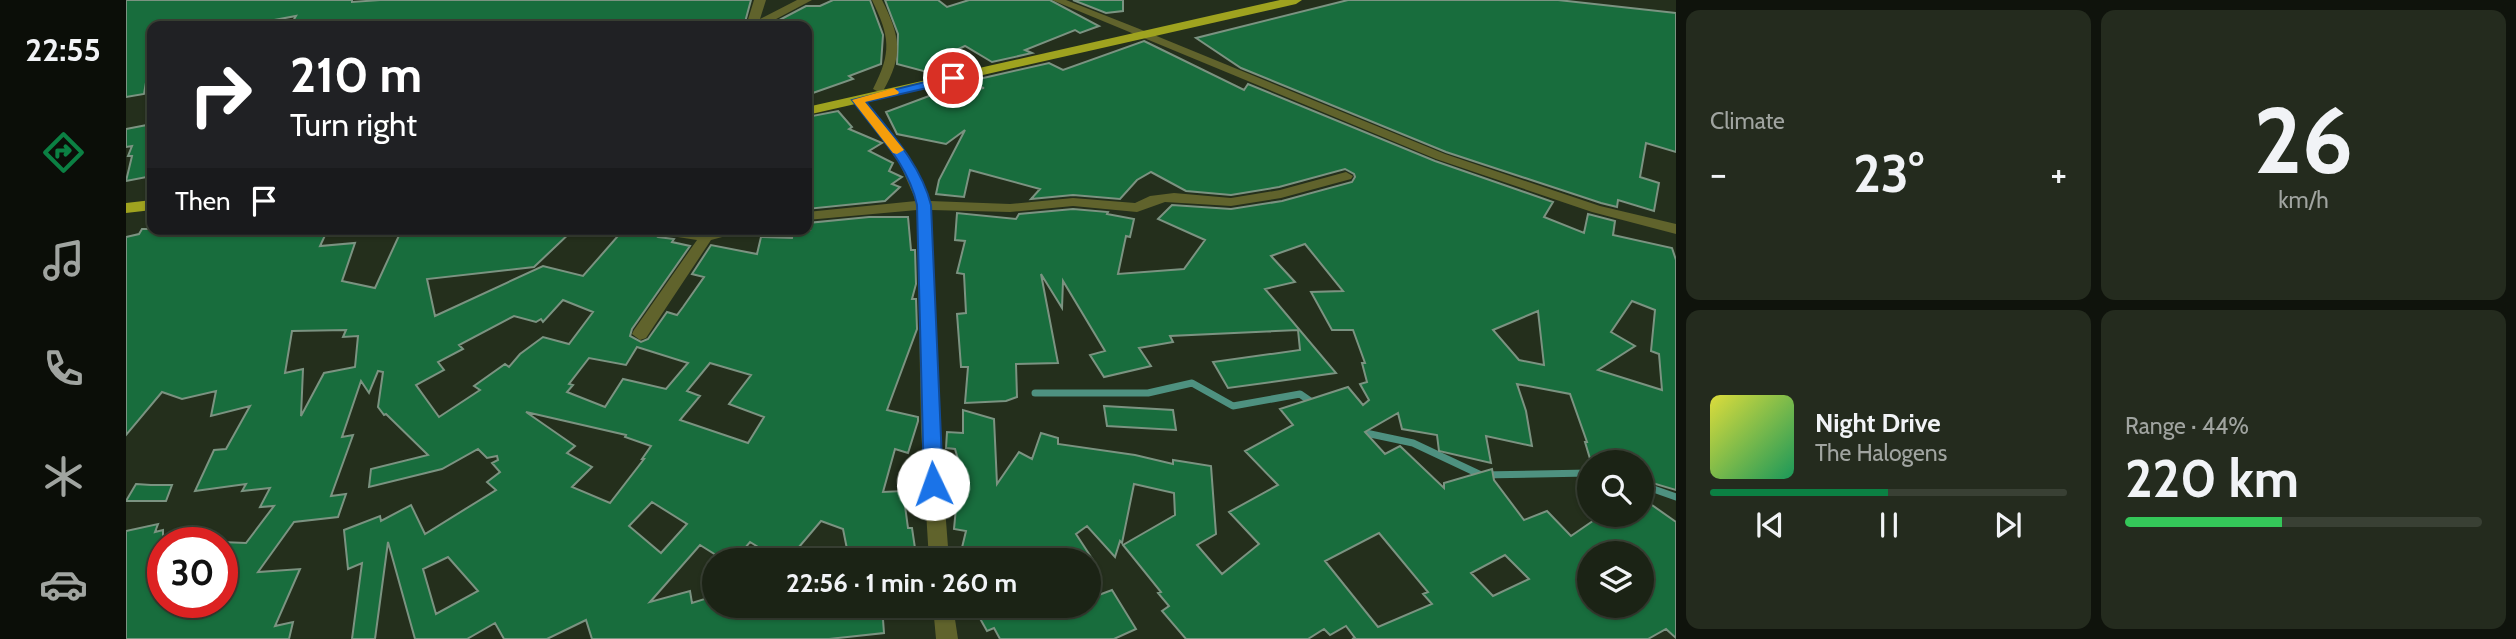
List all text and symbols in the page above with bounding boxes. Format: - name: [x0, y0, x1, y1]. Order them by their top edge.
- text: 22:55: [25, 30, 101, 69]
- text: 210 m: [290, 45, 422, 104]
- pin: [923, 48, 983, 108]
- icon: right: [175, 49, 266, 140]
- icon: arrive: [934, 59, 972, 97]
- text: 26: [2254, 85, 2353, 196]
- text: Turn right: [290, 105, 417, 144]
- text: Climate: [1710, 107, 1785, 135]
- icon: directions: [39, 128, 88, 177]
- text: 23°: [1853, 142, 1924, 205]
- text: −: [1710, 150, 1727, 197]
- text: +: [2050, 150, 2067, 197]
- icon: arrive: [245, 182, 283, 220]
- text: Then: [175, 185, 231, 217]
- text: km/h: [2278, 186, 2329, 214]
- icon: music: [39, 236, 88, 285]
- icon: phone: [39, 344, 88, 393]
- text: Night Drive: [1815, 407, 1941, 439]
- text: Range · 44%: [2125, 412, 2249, 440]
- text: The Halogens: [1815, 439, 1947, 467]
- position arrow: [896, 447, 970, 521]
- text: 220 km: [2125, 447, 2299, 510]
- map controls: [1577, 450, 1654, 618]
- button: search: [1577, 450, 1654, 527]
- icon: climate: [39, 452, 88, 501]
- icon: previous: [1751, 506, 1789, 544]
- icon: pause: [1870, 506, 1908, 544]
- icon: next: [1989, 506, 2027, 544]
- speed limit sign: 30: [147, 527, 238, 618]
- button: layers: [1577, 541, 1654, 618]
- icon: car: [39, 560, 88, 609]
- text: 22:56 · 1 min · 260 m: [786, 567, 1017, 599]

